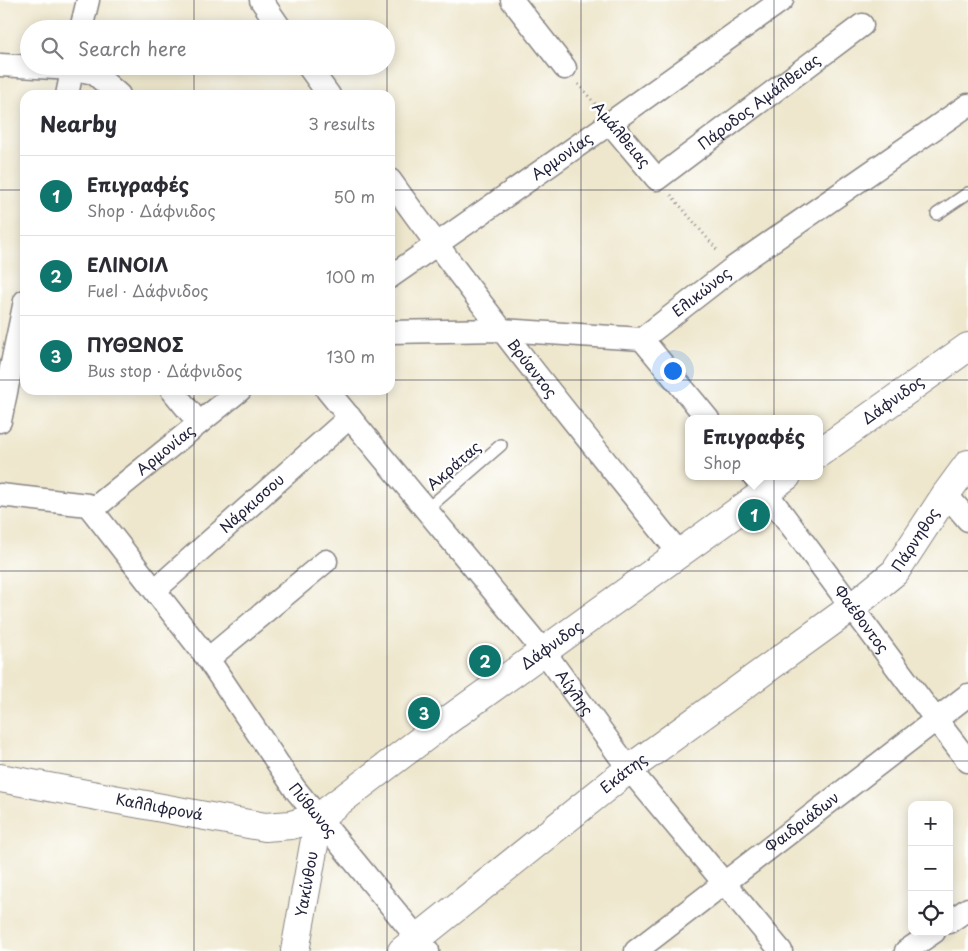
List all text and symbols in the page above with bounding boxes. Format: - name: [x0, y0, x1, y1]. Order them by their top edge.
- search box: [20, 20, 395, 75]
- icon: search: [38, 34, 66, 62]
- text: Search here: [78, 34, 187, 62]
- street label: Πάροδος Αμάλθειας: [692, 47, 825, 155]
- street label: Αμάλθειας: [588, 96, 657, 172]
- text: Nearby: [40, 107, 117, 139]
- text: 3 results: [308, 111, 375, 135]
- street label: Αρμονίας: [526, 126, 597, 185]
- text: Επιγραφές: [87, 170, 189, 198]
- text: 1: [52, 184, 60, 208]
- text: 50 m: [334, 184, 375, 208]
- text: Shop · Δάφνιδος: [87, 198, 216, 222]
- text: ΕΛΙΝΟΙΛ: [87, 250, 168, 278]
- street label: Ελικώνος: [666, 261, 735, 322]
- text: 2: [50, 264, 62, 288]
- text: 100 m: [326, 264, 375, 288]
- text: Fuel · Δάφνιδος: [87, 278, 208, 302]
- text: ΠΥΘΩΝΟΣ: [87, 330, 184, 358]
- street label: Βρύαντος: [503, 333, 564, 402]
- text: 3: [51, 344, 61, 368]
- text: 130 m: [327, 344, 375, 368]
- text: Bus stop · Δάφνιδος: [87, 358, 243, 382]
- your location: [660, 358, 686, 384]
- street label: Δάφνιδος: [857, 369, 928, 429]
- popup: [685, 415, 823, 480]
- street label: Αρμονίας: [130, 418, 199, 480]
- text: Επιγραφές: [703, 422, 805, 450]
- street label: Ακράτας: [421, 435, 485, 495]
- text: Shop: [703, 450, 741, 474]
- street label: Νάρκισσου: [214, 468, 289, 538]
- pin: 1: [738, 496, 770, 534]
- street label: Πάρνηθος: [885, 502, 944, 576]
- street label: Φαέθοντος: [829, 580, 895, 658]
- street label: Δάφνιδος: [515, 614, 587, 674]
- pin: 2: [469, 642, 501, 680]
- street label: Αίγλης: [551, 664, 600, 720]
- pin: 3: [408, 694, 440, 732]
- street label: Εκάτης: [594, 747, 651, 798]
- street label: Πύθωνος: [284, 777, 344, 842]
- street label: Φαιδριάδων: [759, 785, 843, 858]
- street label: Καλλιφρονά: [114, 787, 205, 825]
- map controls: [908, 801, 953, 936]
- button: +: [908, 801, 953, 846]
- button: −: [908, 846, 953, 891]
- street label: Υακίνθου: [288, 849, 323, 919]
- button: locate: [908, 891, 953, 936]

